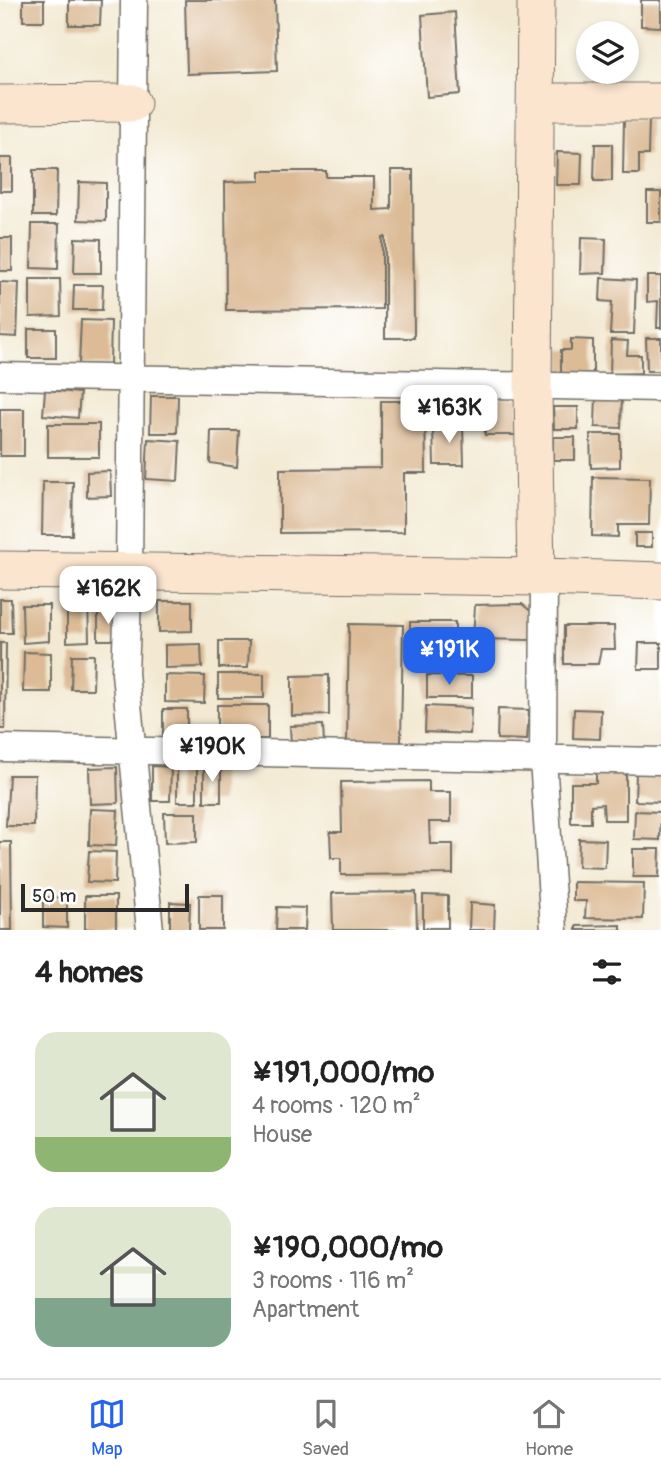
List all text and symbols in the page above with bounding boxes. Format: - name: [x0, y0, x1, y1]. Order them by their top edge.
- map controls: [576, 21, 639, 84]
- button: layers: [576, 21, 639, 84]
- pin: ¥163K: [400, 386, 498, 445]
- text: ¥163K: [416, 393, 482, 422]
- pin: ¥162K: [59, 566, 157, 626]
- text: ¥162K: [75, 574, 141, 603]
- pin: ¥191K: [400, 628, 498, 687]
- text: ¥191K: [419, 635, 479, 664]
- pin: ¥190K: [163, 724, 261, 784]
- text: ¥190K: [179, 732, 245, 761]
- scale bar: [21, 881, 189, 913]
- text: 50 m: [32, 884, 76, 908]
- icon: filters: [588, 953, 626, 991]
- text: 4 homes: [35, 954, 143, 991]
- text: ¥191,000/mo: [252, 1054, 434, 1091]
- icon: home: [91, 1060, 175, 1144]
- text: 4 rooms · 120 m²: [252, 1091, 421, 1120]
- text: House: [252, 1120, 312, 1149]
- text: ¥190,000/mo: [252, 1229, 443, 1266]
- icon: home: [91, 1235, 175, 1319]
- text: 3 rooms · 116 m²: [252, 1266, 414, 1295]
- text: Apartment: [252, 1295, 359, 1324]
- tab: Map: [88, 1395, 126, 1461]
- tab: Saved: [302, 1395, 349, 1461]
- tab: Home: [525, 1395, 573, 1461]

